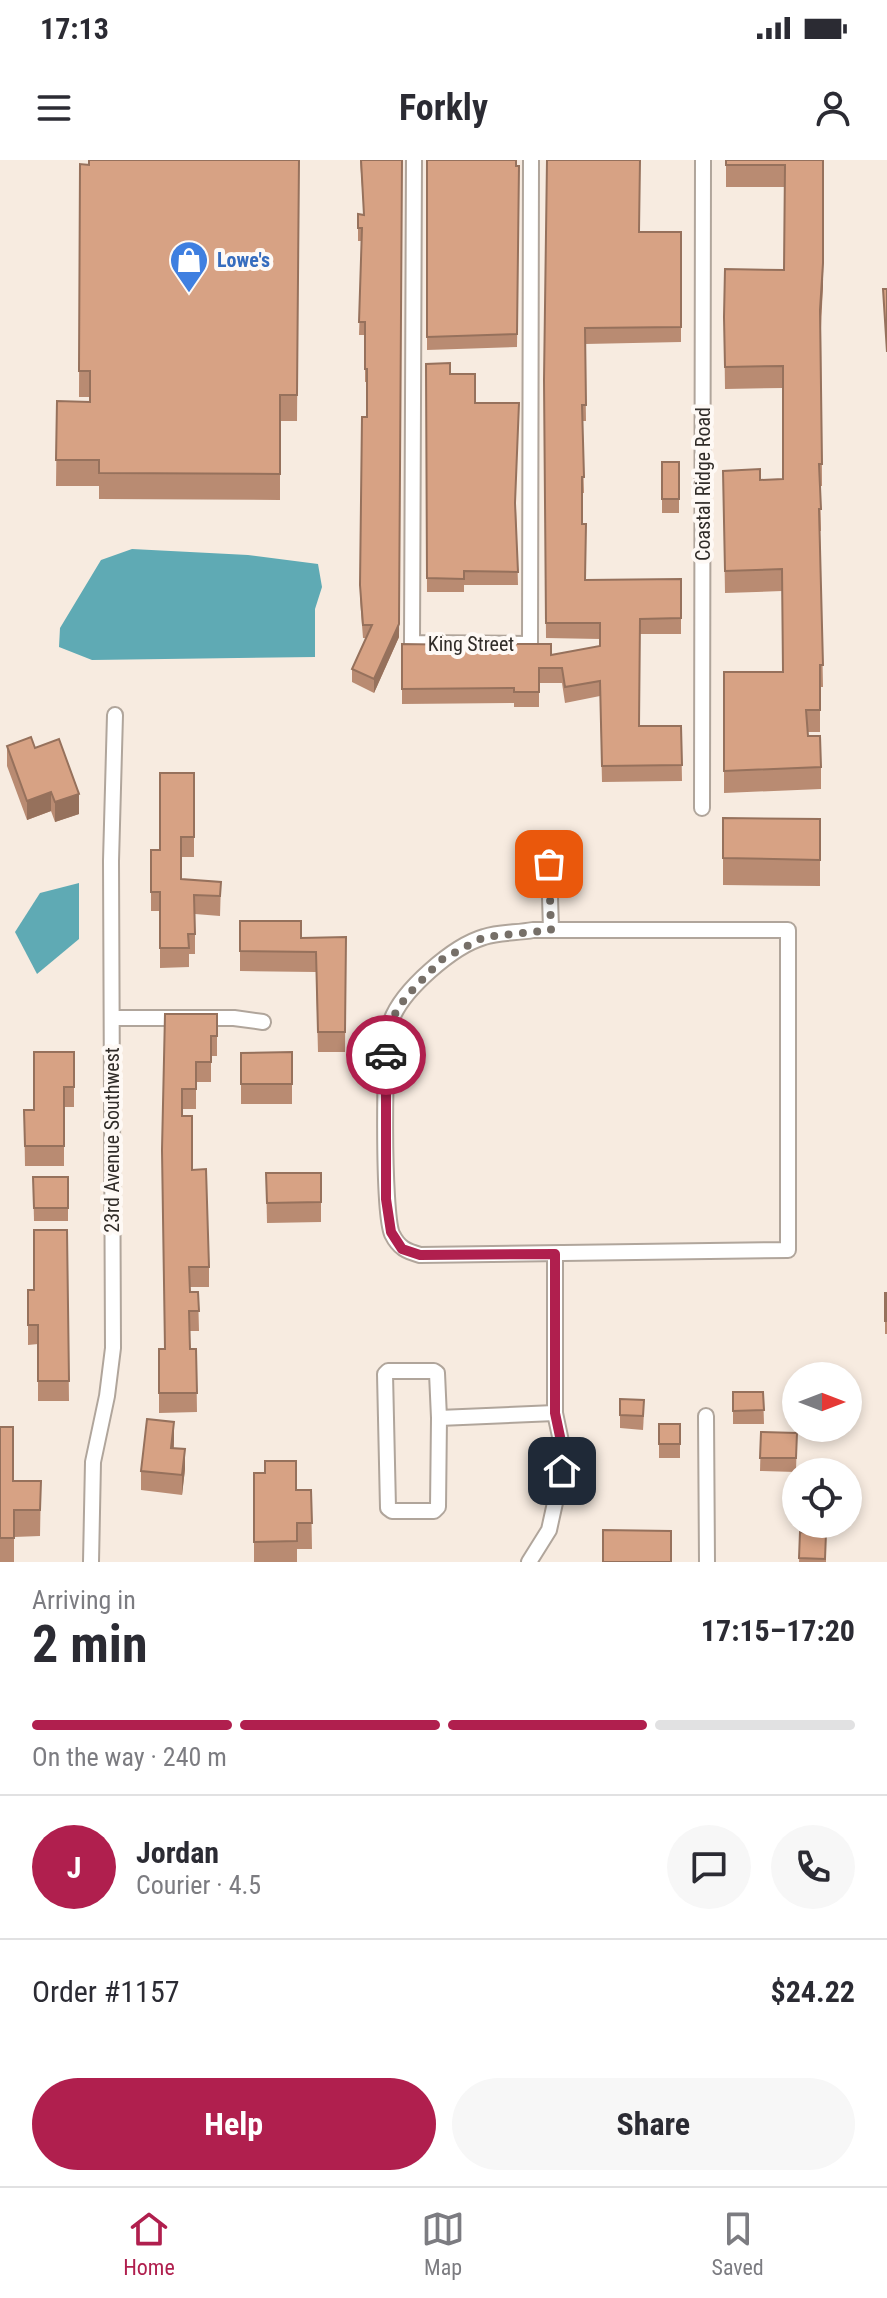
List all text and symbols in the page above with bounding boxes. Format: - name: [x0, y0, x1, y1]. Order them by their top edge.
- text: 17:13: [40, 11, 109, 46]
- icon: menu: [32, 86, 76, 130]
- icon: person: [811, 86, 855, 130]
- text: Forkly: [399, 87, 488, 129]
- shop icon: Lowe's: [168, 239, 210, 294]
- place label: Lowe's: [217, 248, 270, 272]
- street label: Coastal Ridge Road: [691, 407, 715, 561]
- street label: King Street: [428, 632, 514, 656]
- pin: [515, 830, 583, 898]
- icon: bag: [527, 842, 571, 886]
- courier: [346, 1015, 426, 1095]
- icon: car: [364, 1033, 408, 1077]
- street label: 23rd Avenue Southwest: [100, 1047, 124, 1233]
- north arrow: [782, 1362, 862, 1442]
- map controls: [782, 1362, 862, 1538]
- pin: [528, 1437, 596, 1505]
- icon: home: [540, 1449, 584, 1493]
- button: locate: [782, 1458, 862, 1538]
- text: Arriving in: [32, 1585, 136, 1615]
- text: 17:15–17:20: [701, 1613, 855, 1648]
- text: 2 min: [32, 1614, 148, 1675]
- text: On the way · 240 m: [32, 1742, 227, 1772]
- button: chat: [667, 1825, 751, 1909]
- button: phone: [771, 1825, 855, 1909]
- text: Jordan: [136, 1835, 219, 1870]
- text: J: [67, 1850, 81, 1885]
- text: Courier · 4.5: [136, 1870, 261, 1900]
- text: Order #1157: [32, 1974, 180, 2009]
- text: $24.22: [770, 1974, 855, 2009]
- button: Help: [32, 2078, 436, 2170]
- button: Share: [452, 2078, 855, 2170]
- tab: Home: [123, 2207, 175, 2280]
- tab: Map: [421, 2207, 465, 2280]
- tab: Saved: [712, 2207, 764, 2280]

